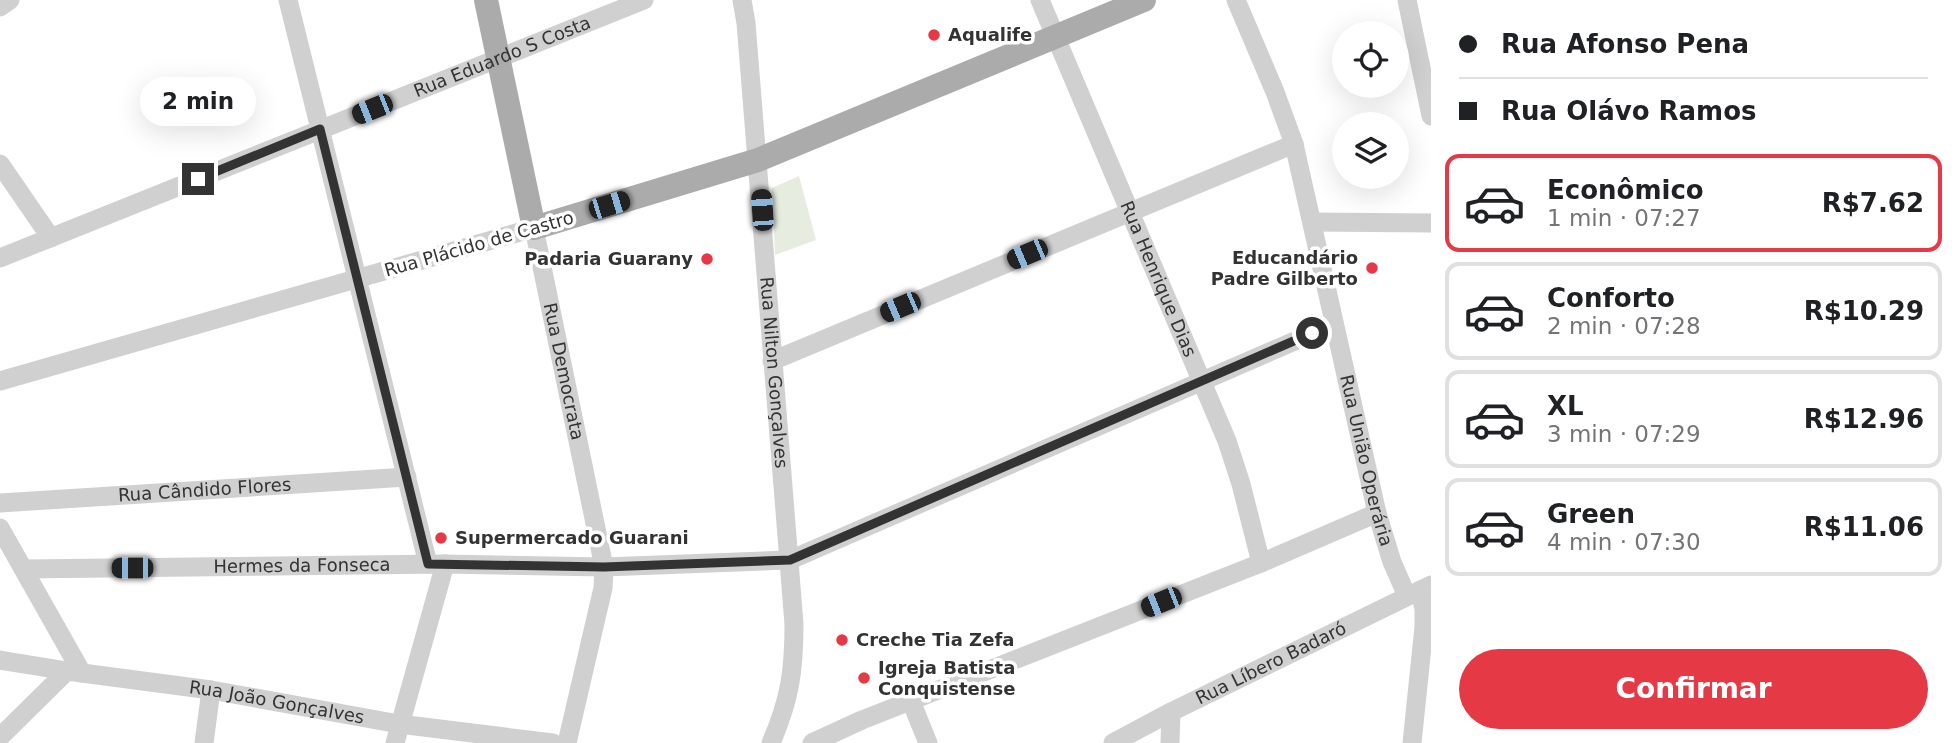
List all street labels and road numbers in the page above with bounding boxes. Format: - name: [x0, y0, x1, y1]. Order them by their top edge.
- street label: Rua Eduardo S Costa: [411, 12, 593, 101]
- street label: Rua Henrique Dias: [1116, 198, 1201, 360]
- street label: Rua Plácido de Castro: [382, 206, 576, 281]
- street label: Rua Nilton Gonçalves: [756, 276, 793, 469]
- street label: Rua Democrata: [540, 301, 589, 442]
- street label: Rua União Operária: [1336, 373, 1398, 549]
- street label: Rua Cândido Flores: [117, 473, 292, 505]
- street label: Hermes da Fonseca: [213, 554, 391, 577]
- street label: Rua Líbero Badaró: [1192, 617, 1350, 708]
- street label: Rua João Gonçalves: [188, 676, 366, 728]

